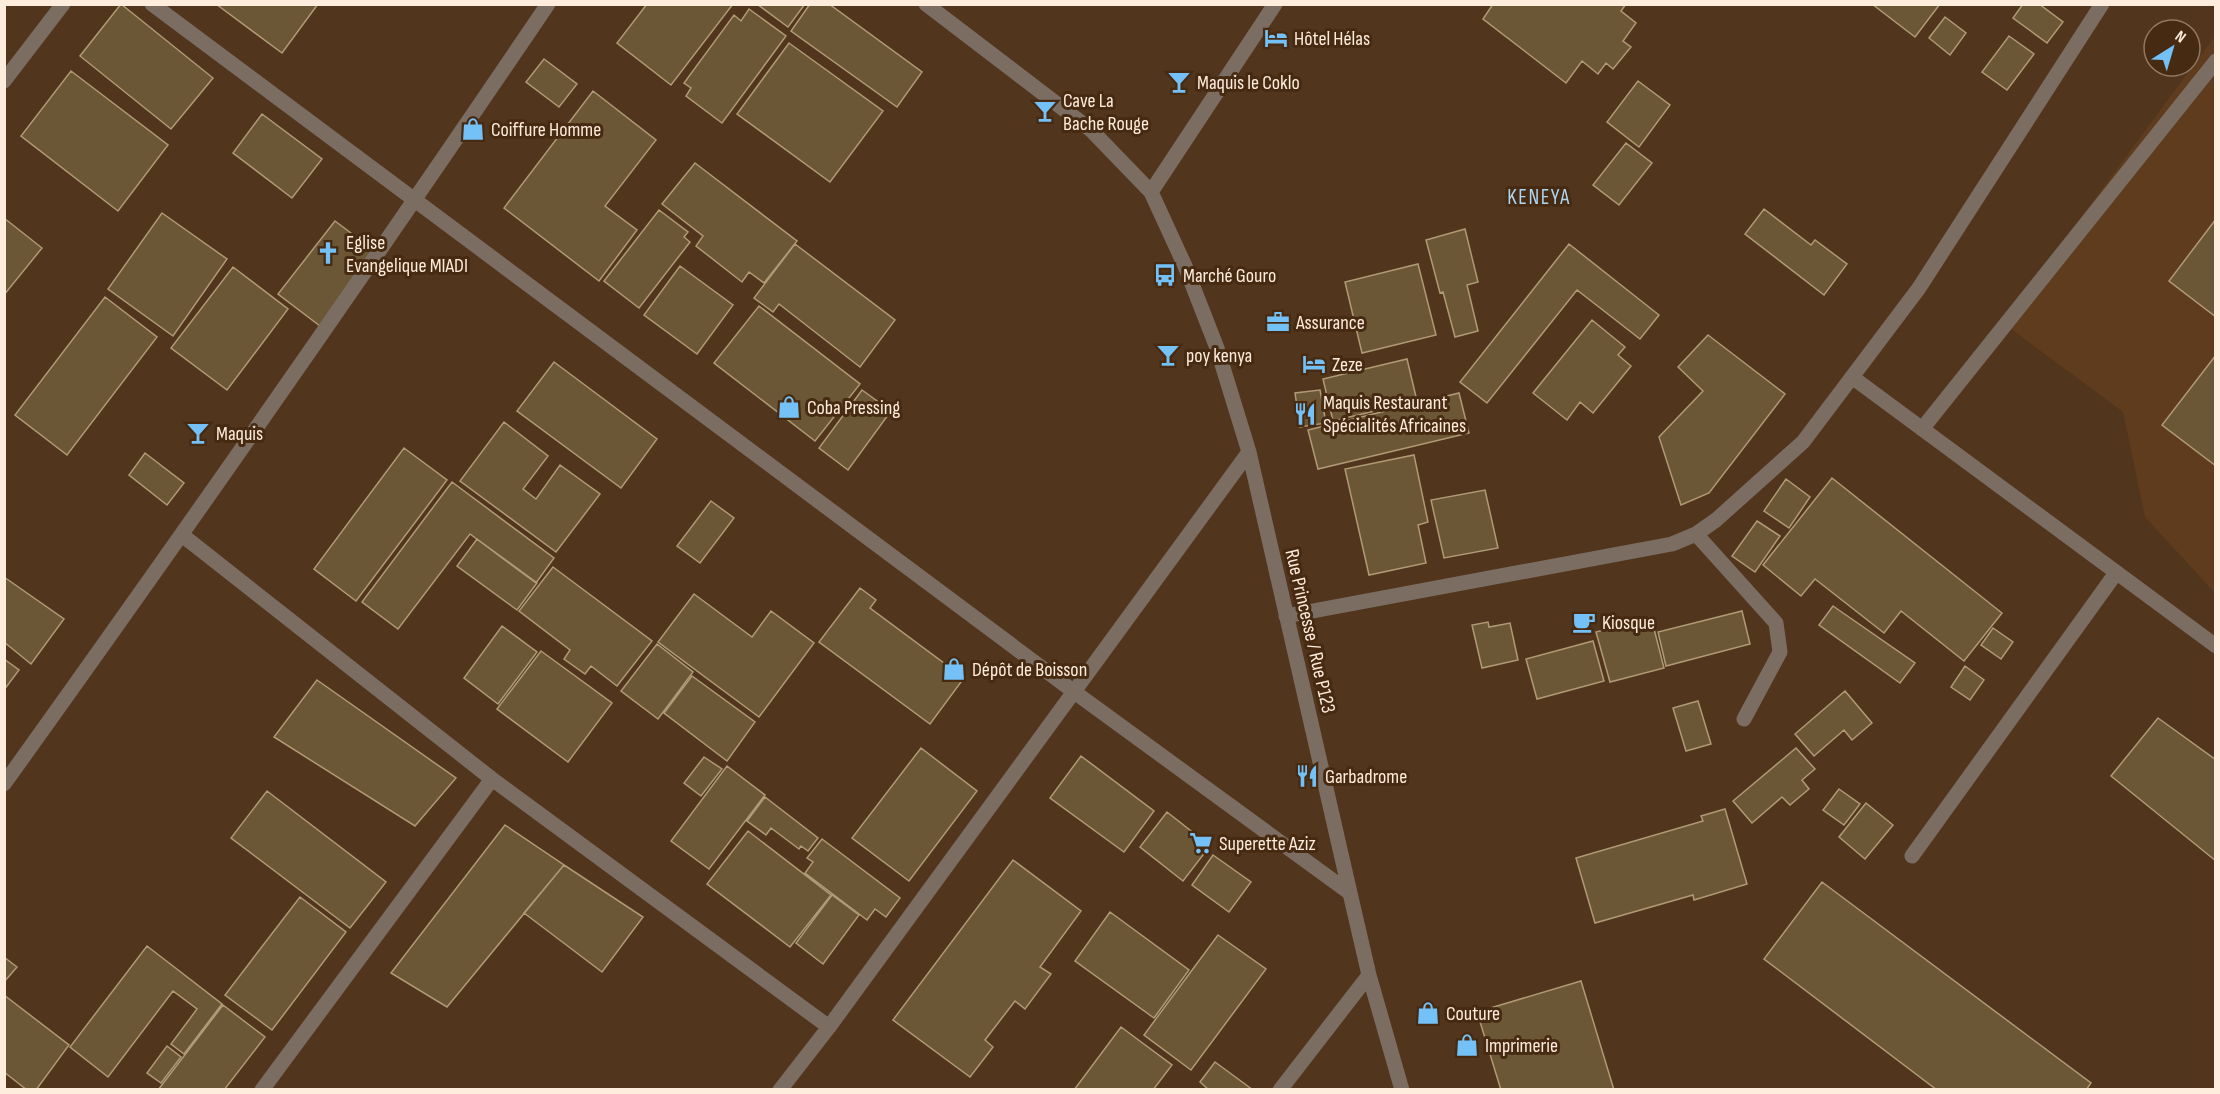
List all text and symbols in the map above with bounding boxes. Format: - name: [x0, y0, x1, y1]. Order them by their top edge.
- north arrow: [2142, 18, 2202, 78]
- hotel icon: Hôtel Hélas: [1263, 25, 1289, 51]
- place label: Hôtel Hélas: [1294, 27, 1370, 51]
- text: N: [2171, 27, 2189, 47]
- bar icon: Maquis le Coklo: [1166, 69, 1192, 95]
- place label: Maquis le Coklo: [1197, 71, 1300, 95]
- place label: Cave La Bache Rouge: [1063, 89, 1149, 136]
- bar icon: Cave La Bache Rouge: [1032, 98, 1058, 124]
- shop icon: Coiffure Homme: [460, 116, 486, 142]
- place label: Coiffure Homme: [491, 118, 601, 142]
- district label: KENEYA: [1507, 185, 1571, 210]
- place label: Eglise Evangelique MIADI: [346, 231, 468, 278]
- church icon: Eglise Evangelique MIADI: [315, 240, 341, 266]
- bus stop icon: Marché Gouro: [1152, 262, 1178, 288]
- place label: Marché Gouro: [1183, 264, 1276, 288]
- office icon: Assurance: [1265, 309, 1291, 335]
- place label: Assurance: [1295, 311, 1365, 335]
- bar icon: poy kenya: [1155, 342, 1181, 368]
- place label: poy kenya: [1186, 344, 1252, 368]
- hotel icon: Zeze: [1301, 351, 1327, 377]
- place label: Zeze: [1332, 353, 1363, 377]
- place label: Maquis Restaurant Spécialités Africaines: [1323, 391, 1466, 438]
- shop icon: Coba Pressing: [776, 394, 802, 420]
- place label: Coba Pressing: [807, 396, 900, 420]
- restaurant icon: Maquis Restaurant Spécialités Africaines: [1292, 401, 1318, 427]
- bar icon: Maquis: [185, 420, 211, 446]
- place label: Maquis: [216, 422, 263, 446]
- street label: Rue Princesse / Rue P123: [1280, 547, 1341, 715]
- cafe icon: Kiosque: [1571, 609, 1597, 635]
- place label: Kiosque: [1602, 611, 1655, 635]
- shop icon: Dépôt de Boisson: [941, 656, 967, 682]
- place label: Dépôt de Boisson: [972, 658, 1087, 682]
- restaurant icon: Garbadrome: [1294, 763, 1320, 789]
- place label: Garbadrome: [1325, 765, 1407, 789]
- supermarket icon: Superette Aziz: [1188, 830, 1214, 856]
- place label: Superette Aziz: [1219, 832, 1316, 856]
- shop icon: Couture: [1415, 1000, 1441, 1026]
- place label: Couture: [1446, 1002, 1500, 1026]
- shop icon: Imprimerie: [1454, 1032, 1480, 1058]
- place label: Imprimerie: [1485, 1034, 1558, 1058]

